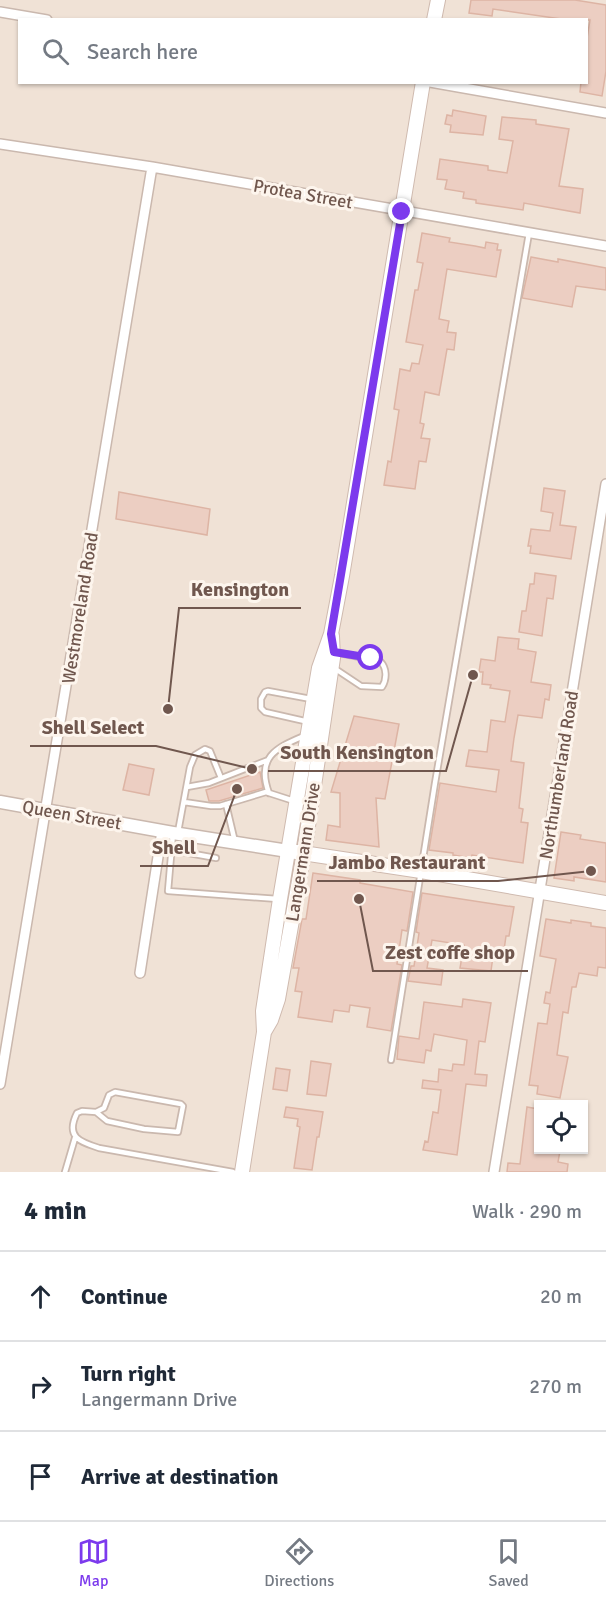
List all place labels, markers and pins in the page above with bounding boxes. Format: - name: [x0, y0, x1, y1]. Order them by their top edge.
- callout: Kensington: [179, 570, 301, 608]
- callout: Shell Select: [30, 708, 156, 746]
- callout: South Kensington: [268, 733, 446, 771]
- callout: Shell: [140, 828, 208, 866]
- callout: Jambo Restaurant: [317, 843, 498, 881]
- callout: Zest coffe shop: [373, 933, 528, 971]

